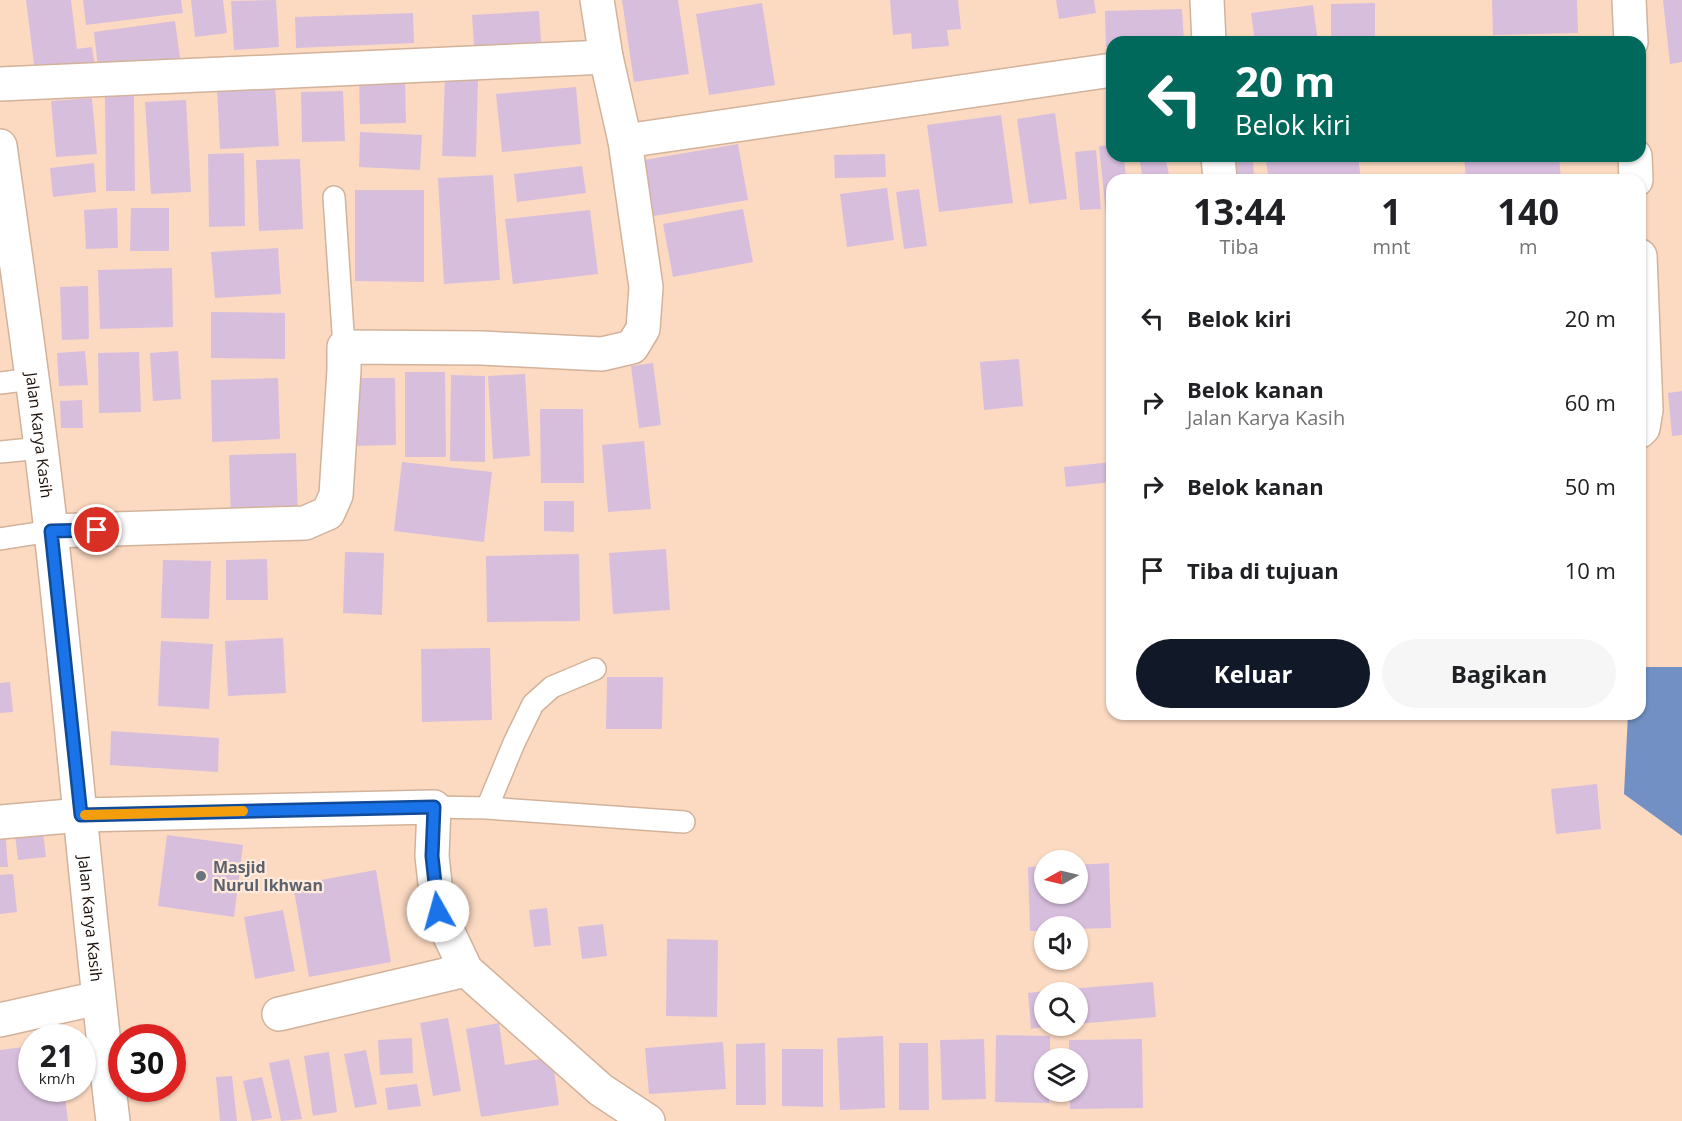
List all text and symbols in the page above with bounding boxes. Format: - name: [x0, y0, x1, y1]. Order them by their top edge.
- text: 20 m: [1235, 52, 1335, 109]
- icon: left: [1136, 60, 1214, 138]
- text: Belok kiri: [1235, 106, 1351, 143]
- text: 13:44: [1193, 187, 1286, 236]
- text: 1: [1381, 187, 1402, 236]
- text: 140: [1497, 187, 1559, 236]
- text: Tiba: [1220, 233, 1259, 260]
- text: mnt: [1372, 233, 1410, 260]
- text: m: [1519, 233, 1537, 260]
- icon: left: [1136, 302, 1169, 335]
- text: Belok kiri: [1187, 303, 1292, 333]
- text: 20 m: [1565, 303, 1616, 333]
- street label: Jalan Karya Kasih: [20, 369, 58, 499]
- text: Belok kanan: [1187, 374, 1324, 404]
- icon: right: [1136, 386, 1169, 419]
- text: 60 m: [1565, 387, 1616, 417]
- text: Jalan Karya Kasih: [1187, 404, 1345, 431]
- icon: right: [1136, 470, 1169, 503]
- text: Belok kanan: [1187, 471, 1324, 501]
- text: 50 m: [1565, 471, 1616, 501]
- pin: [71, 504, 122, 555]
- icon: arrive: [80, 513, 113, 546]
- icon: arrive: [1136, 554, 1169, 587]
- text: Tiba di tujuan: [1187, 555, 1339, 585]
- text: 10 m: [1565, 555, 1616, 585]
- button: Keluar: [1136, 639, 1370, 708]
- button: Bagikan: [1382, 639, 1616, 708]
- north arrow: [1034, 850, 1088, 904]
- map controls: [1034, 850, 1088, 1102]
- street label: Jalan Karya Kasih: [73, 853, 108, 983]
- place label: Masjid Nurul Ikhwan: [213, 856, 323, 896]
- marker: Masjid Nurul Ikhwan: [194, 869, 208, 883]
- position arrow: [406, 879, 470, 943]
- button: sound: [1034, 916, 1088, 970]
- button: search: [1034, 982, 1088, 1036]
- speed limit sign: 30: [108, 1024, 186, 1102]
- text: 21: [40, 1035, 74, 1076]
- button: layers: [1034, 1048, 1088, 1102]
- text: km/h: [39, 1068, 75, 1088]

